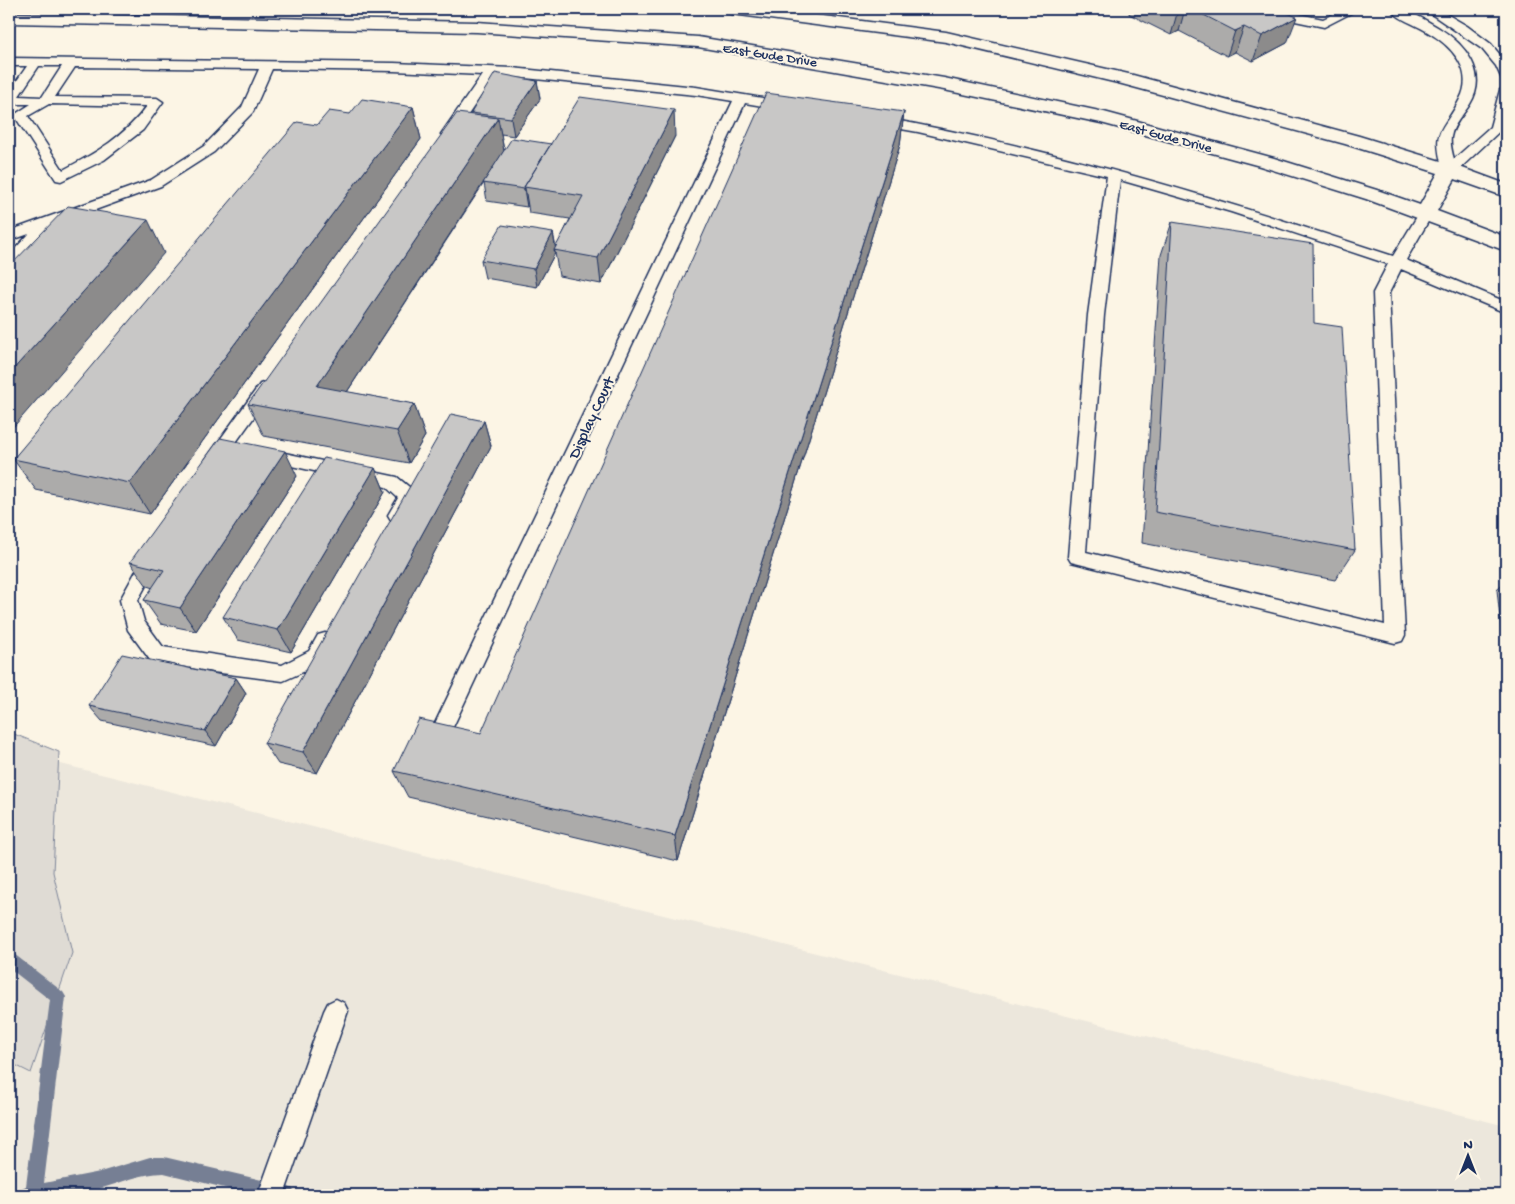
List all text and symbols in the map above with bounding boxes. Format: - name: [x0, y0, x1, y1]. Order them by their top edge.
- street label: East Gude Drive: [721, 41, 819, 72]
- street label: East Gude Drive: [1117, 117, 1214, 158]
- street label: Display Court: [565, 373, 621, 463]
- north arrow: [1442, 1132, 1492, 1182]
- text: N: [1463, 1137, 1473, 1154]

